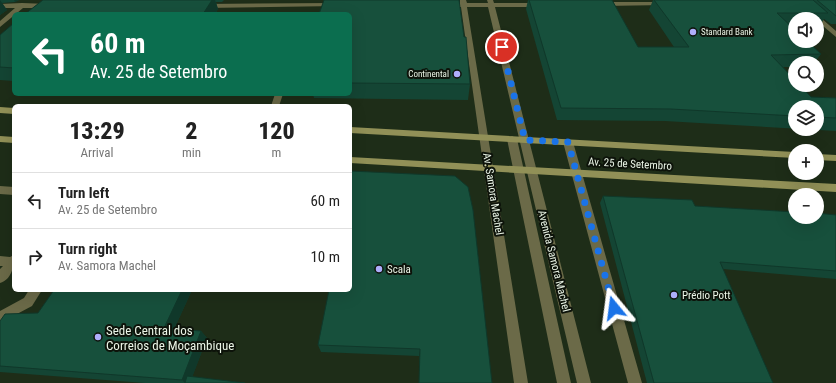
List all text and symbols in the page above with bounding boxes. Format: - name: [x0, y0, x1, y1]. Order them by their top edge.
- map controls: [788, 12, 824, 224]
- button: sound: [788, 12, 824, 48]
- text: 60 m: [90, 27, 146, 60]
- marker: Standard Bank: [688, 27, 698, 37]
- place label: Standard Bank: [701, 27, 753, 37]
- icon: left: [24, 28, 76, 80]
- pin: [485, 30, 519, 64]
- icon: arrive: [491, 36, 513, 58]
- button: search: [788, 56, 824, 92]
- text: Av. 25 de Setembro: [90, 61, 227, 82]
- place label: Continental: [408, 69, 449, 79]
- marker: Continental: [452, 69, 462, 79]
- button: layers: [788, 100, 824, 136]
- text: 13:29: [69, 117, 125, 145]
- text: 2: [185, 117, 198, 145]
- text: 120: [258, 117, 295, 145]
- button: +: [788, 144, 824, 180]
- text: Arrival: [80, 145, 114, 160]
- text: min: [182, 145, 201, 160]
- text: m: [272, 145, 281, 160]
- street label: Av. Samora Machel: [480, 152, 506, 236]
- street label: Av. 25 de Setembro: [588, 155, 673, 173]
- text: Turn left: [58, 184, 109, 202]
- button: −: [788, 188, 824, 224]
- icon: left: [24, 190, 46, 212]
- text: 60 m: [310, 192, 340, 210]
- text: Av. 25 de Setembro: [58, 202, 157, 217]
- street label: Avenida Samora Machel: [535, 209, 573, 313]
- text: Turn right: [58, 240, 117, 258]
- icon: right: [24, 246, 46, 268]
- text: 10 m: [310, 248, 340, 266]
- text: Av. Samora Machel: [58, 258, 156, 273]
- place label: Scala: [387, 263, 411, 276]
- marker: Scala: [374, 264, 384, 274]
- position arrow: [593, 287, 635, 329]
- place label: Prédio Pott: [682, 289, 731, 302]
- marker: Prédio Pott: [669, 290, 679, 300]
- place label: Sede Central dos Correios de Moçambique: [106, 323, 234, 353]
- marker: Sede Central dos Correios de Moçambique: [93, 332, 103, 342]

